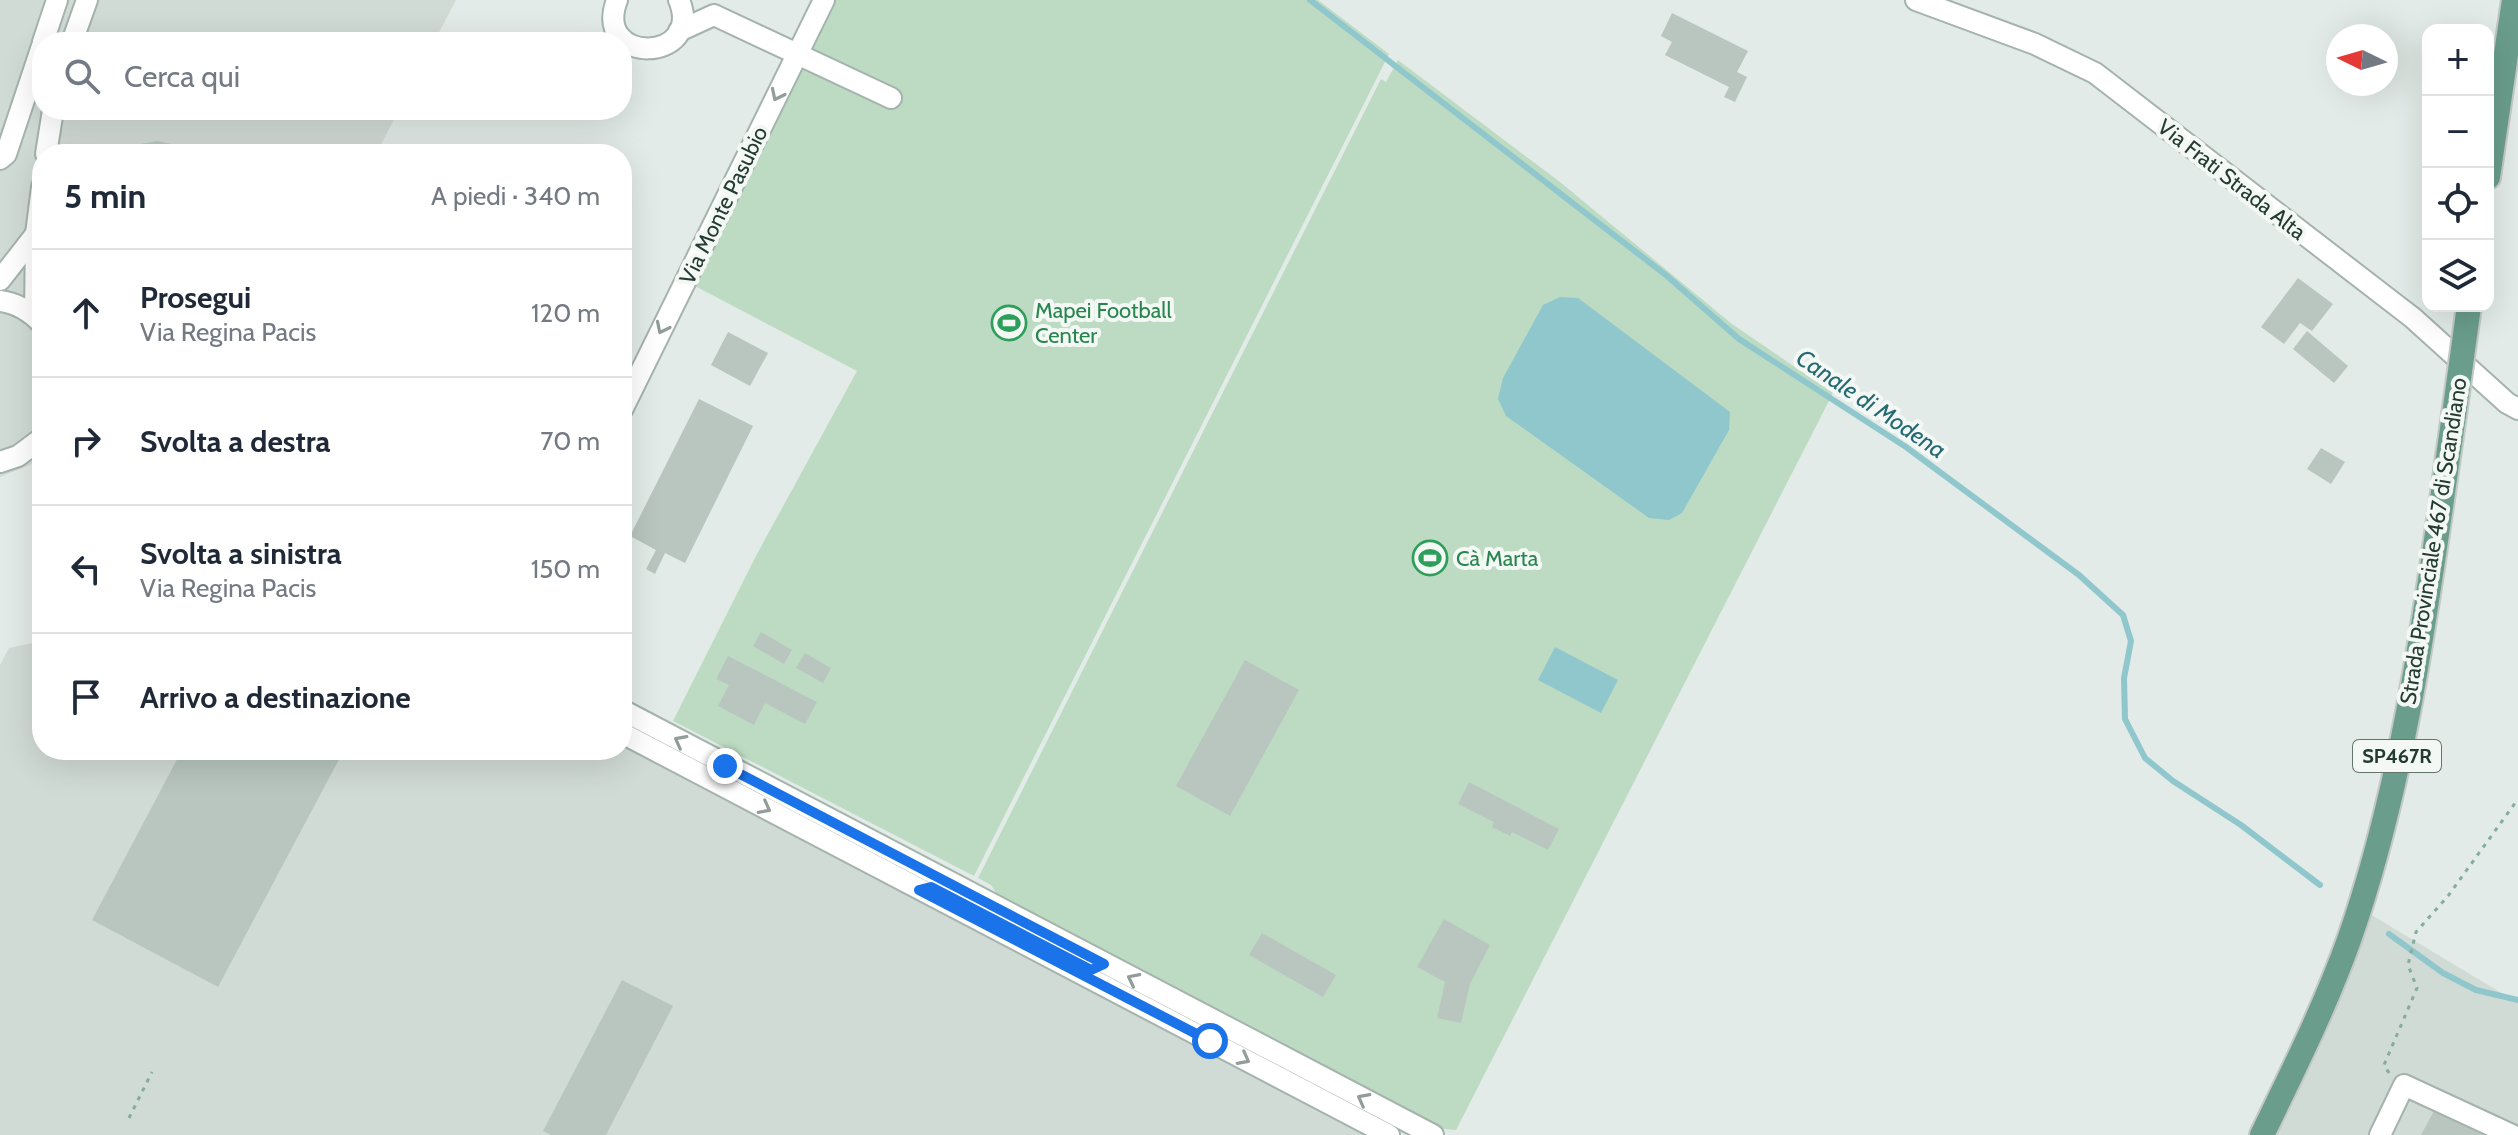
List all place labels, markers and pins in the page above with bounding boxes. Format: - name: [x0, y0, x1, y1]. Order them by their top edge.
- place label: Mapei Football Center: [1035, 297, 1172, 349]
- sports icon: Mapei Football Center: [990, 304, 1028, 342]
- sports icon: Cà Marta: [1411, 539, 1449, 577]
- place label: Cà Marta: [1456, 545, 1539, 572]

